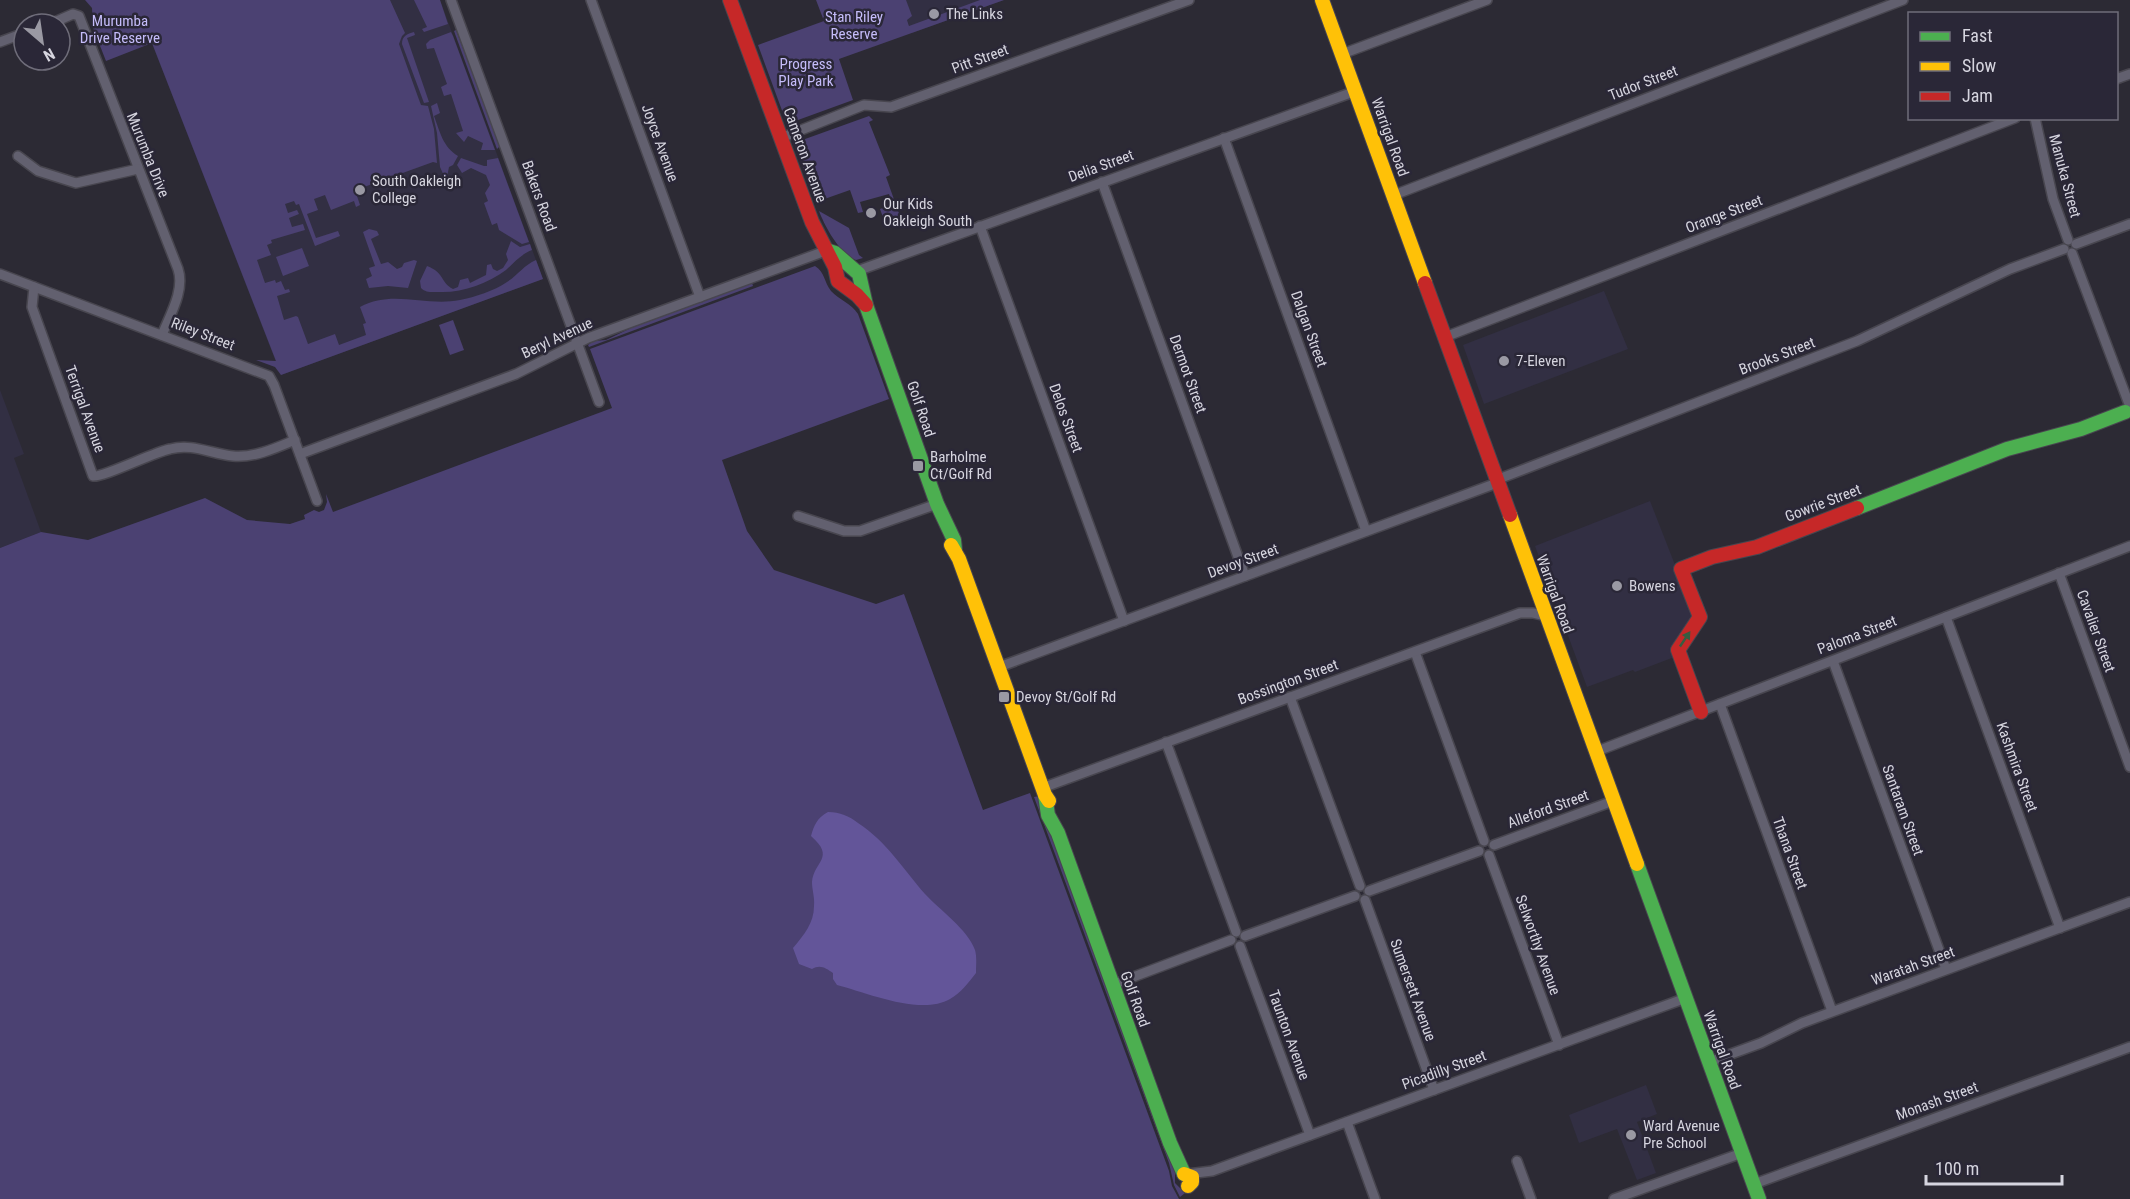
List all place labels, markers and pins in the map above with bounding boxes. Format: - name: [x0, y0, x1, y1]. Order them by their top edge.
- place label: The Links: [946, 5, 1003, 23]
- marker: The Links: [927, 7, 941, 21]
- place label: South Oakleigh College: [372, 172, 461, 207]
- marker: South Oakleigh College: [353, 183, 367, 197]
- place label: Our Kids Oakleigh South: [883, 195, 972, 230]
- marker: Our Kids Oakleigh South: [864, 206, 878, 220]
- place label: 7-Eleven: [1516, 352, 1566, 370]
- marker: 7-Eleven: [1497, 354, 1511, 368]
- place label: Barholme Ct/Golf Rd: [930, 448, 992, 483]
- marker: Barholme Ct/Golf Rd: [911, 459, 925, 473]
- place label: Bowens: [1629, 577, 1676, 595]
- marker: Bowens: [1610, 579, 1624, 593]
- place label: Devoy St/Golf Rd: [1016, 688, 1116, 706]
- marker: Devoy St/Golf Rd: [997, 690, 1011, 704]
- place label: Ward Avenue Pre School: [1643, 1117, 1720, 1152]
- marker: Ward Avenue Pre School: [1624, 1128, 1638, 1142]

